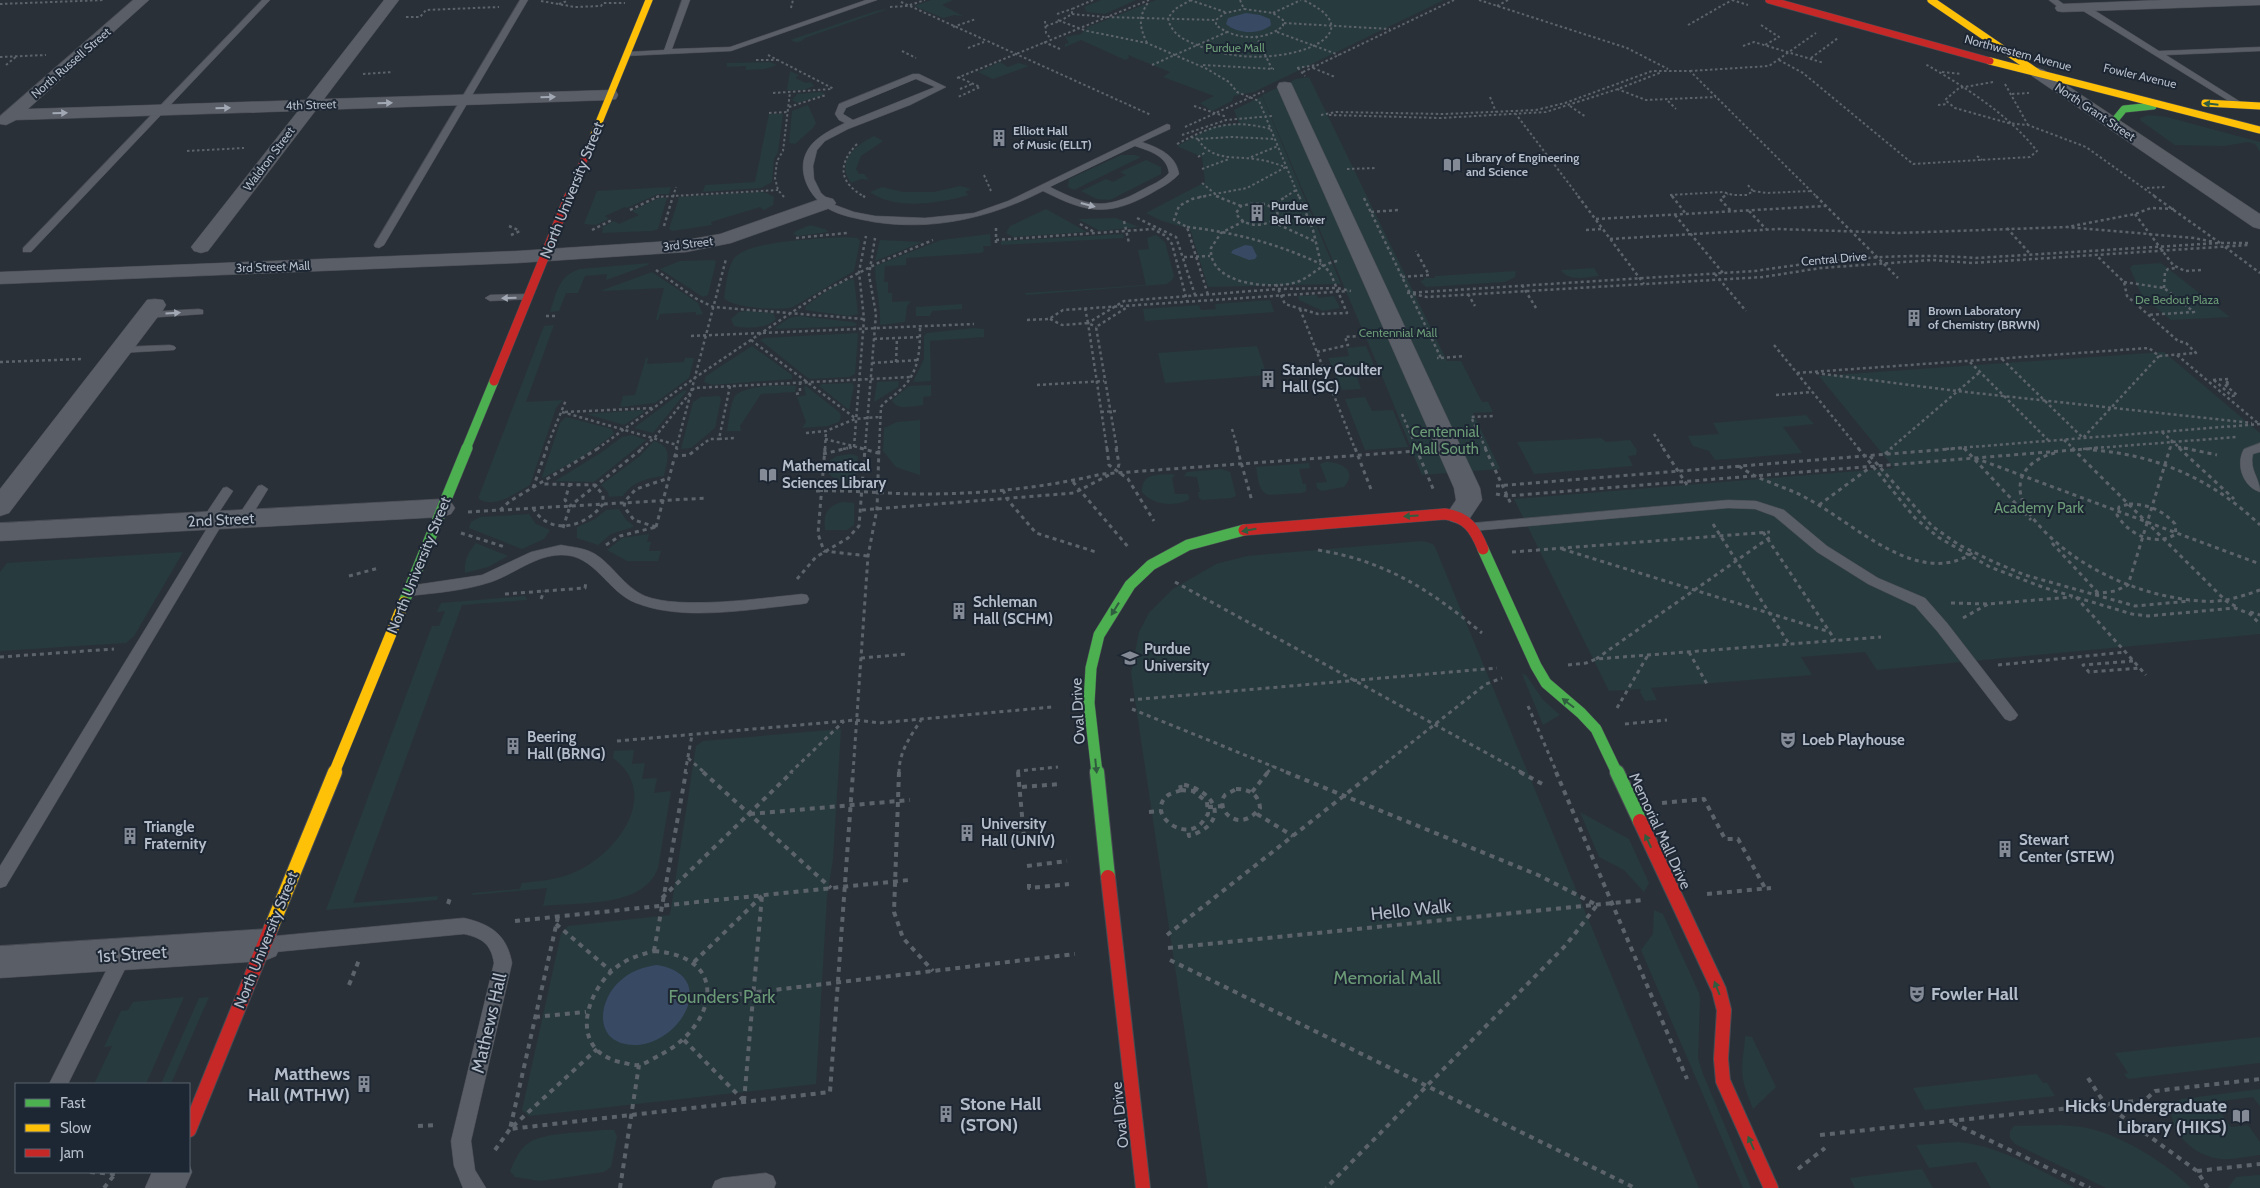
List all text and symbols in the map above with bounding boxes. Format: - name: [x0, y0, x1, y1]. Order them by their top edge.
- street label: North Russell Street: [28, 24, 114, 101]
- street label: Northwestern Avenue: [1963, 31, 2073, 74]
- park label: Purdue Mall: [1205, 40, 1265, 55]
- street label: Fowler Avenue: [2102, 60, 2178, 91]
- street label: North Grant Street: [2052, 79, 2138, 144]
- one-way arrow: [540, 93, 556, 101]
- street label: 4th Street: [285, 96, 337, 113]
- one-way arrow: [377, 98, 393, 106]
- one-way arrow: [2203, 100, 2219, 108]
- one-way arrow: [215, 104, 231, 112]
- one-way arrow: [53, 109, 69, 117]
- street label: North University Street: [536, 119, 608, 261]
- place label: Elliott Hall of Music (ELLT): [1013, 123, 1092, 152]
- street label: Waldron Street: [240, 124, 298, 194]
- building icon: Elliott Hall of Music (ELLT): [989, 128, 1009, 148]
- place label: Library of Engineering and Science: [1466, 150, 1579, 179]
- library icon: Library of Engineering and Science: [1442, 155, 1462, 175]
- place label: Purdue Bell Tower: [1271, 198, 1325, 227]
- one-way arrow: [1080, 201, 1095, 209]
- building icon: Purdue Bell Tower: [1247, 203, 1267, 223]
- street label: 3rd Street: [662, 233, 714, 254]
- street label: Central Drive: [1800, 248, 1867, 269]
- street label: 3rd Street Mall: [236, 258, 310, 275]
- park label: De Bedout Plaza: [2135, 292, 2219, 307]
- one-way arrow: [500, 294, 516, 302]
- place label: Brown Laboratory of Chemistry (BRWN): [1928, 303, 2040, 332]
- building icon: Brown Laboratory of Chemistry (BRWN): [1904, 308, 1924, 328]
- one-way arrow: [165, 309, 181, 317]
- park label: Centennial Mall: [1359, 325, 1437, 340]
- place label: Stanley Coulter Hall (SC): [1282, 361, 1382, 396]
- building icon: Stanley Coulter Hall (SC): [1258, 369, 1278, 389]
- park label: Centennial Mall South: [1411, 423, 1480, 458]
- place label: Mathematical Sciences Library: [782, 457, 887, 492]
- library icon: Mathematical Sciences Library: [758, 465, 778, 485]
- street label: North University Street: [383, 494, 455, 636]
- park label: Academy Park: [1994, 499, 2084, 517]
- street label: 2nd Street: [187, 509, 255, 531]
- one-way arrow: [1402, 513, 1418, 521]
- one-way arrow: [1240, 526, 1256, 534]
- place label: Schleman Hall (SCHM): [973, 593, 1053, 628]
- building icon: Schleman Hall (SCHM): [949, 601, 969, 621]
- one-way arrow: [1110, 603, 1119, 616]
- place label: Purdue University: [1144, 640, 1210, 675]
- school or university icon: Purdue University: [1120, 648, 1140, 668]
- street label: Oval Drive: [1067, 677, 1089, 745]
- one-way arrow: [1562, 697, 1575, 708]
- place label: Beering Hall (BRNG): [527, 728, 606, 763]
- theatre icon: Loeb Playhouse: [1778, 730, 1798, 750]
- place label: Loeb Playhouse: [1802, 731, 1905, 749]
- building icon: Beering Hall (BRNG): [503, 736, 523, 756]
- one-way arrow: [1092, 758, 1100, 774]
- street label: Memorial Mall Drive: [1625, 770, 1695, 892]
- place label: University Hall (UNIV): [981, 815, 1055, 850]
- place label: Triangle Fraternity: [144, 818, 207, 853]
- building icon: University Hall (UNIV): [957, 823, 977, 843]
- building icon: Triangle Fraternity: [120, 826, 140, 846]
- place label: Stewart Center (STEW): [2019, 831, 2115, 866]
- one-way arrow: [1644, 834, 1652, 848]
- building icon: Stewart Center (STEW): [1995, 839, 2015, 859]
- street label: North University Street: [230, 869, 302, 1011]
- street label: Hello Walk: [1369, 895, 1453, 925]
- street label: 1st Street: [96, 941, 168, 967]
- park label: Memorial Mall: [1333, 967, 1441, 989]
- street label: Mathews Hall: [467, 970, 511, 1075]
- one-way arrow: [1713, 981, 1721, 995]
- place label: Fowler Hall: [1931, 983, 2019, 1005]
- theatre icon: Fowler Hall: [1907, 984, 1927, 1004]
- park label: Founders Park: [669, 986, 776, 1008]
- place label: Matthews Hall (MTHW): [248, 1063, 350, 1106]
- building icon: Matthews Hall (MTHW): [354, 1074, 374, 1094]
- street label: Oval Drive: [1108, 1081, 1132, 1149]
- legend: [15, 1083, 190, 1173]
- place label: Stone Hall (STON): [960, 1093, 1042, 1136]
- text: Fast: [60, 1094, 85, 1112]
- place label: Hicks Undergraduate Library (HIKS): [2065, 1095, 2227, 1138]
- building icon: Stone Hall (STON): [936, 1104, 956, 1124]
- library icon: Hicks Undergraduate Library (HIKS): [2231, 1106, 2251, 1126]
- text: Slow: [60, 1119, 91, 1137]
- one-way arrow: [1747, 1136, 1755, 1150]
- text: Jam: [59, 1144, 84, 1162]

